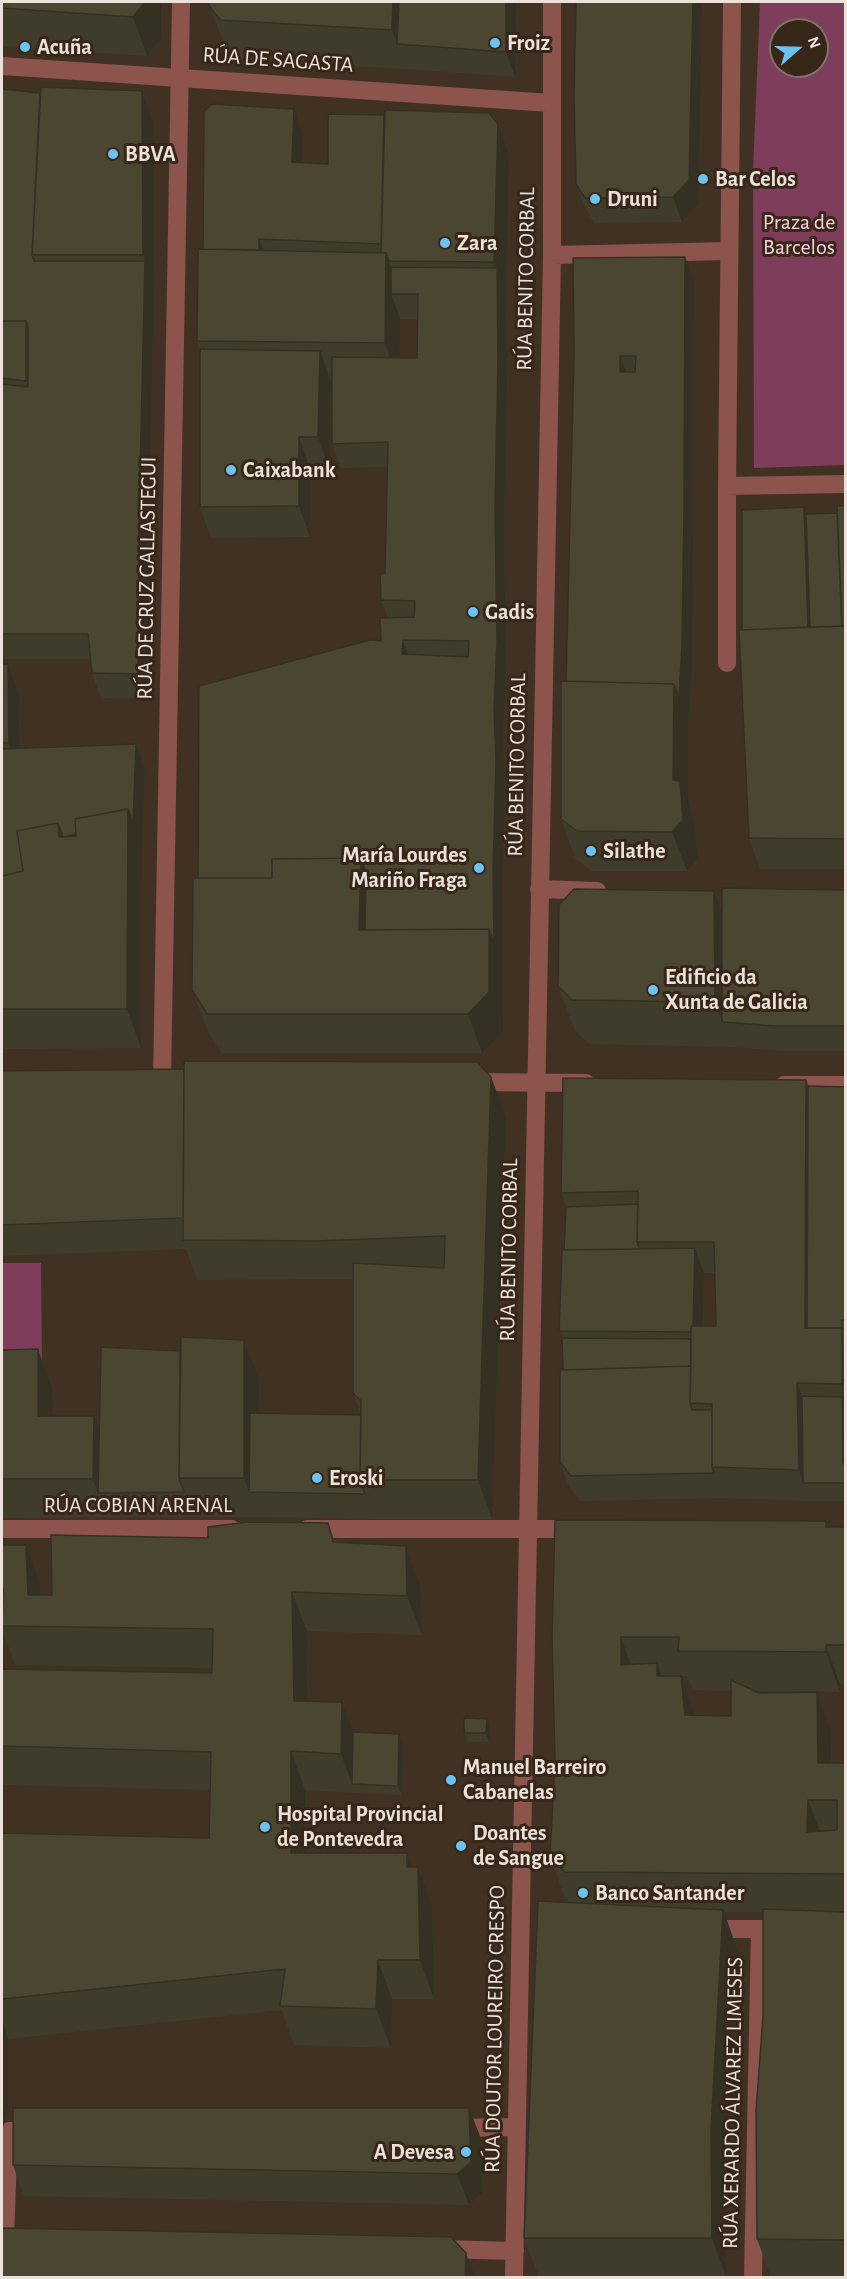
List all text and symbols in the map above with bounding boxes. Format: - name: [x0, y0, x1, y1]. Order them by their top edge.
- north arrow: [769, 18, 829, 78]
- place label: Froiz: [507, 30, 550, 56]
- place label: Acuña: [37, 34, 92, 60]
- text: N: [805, 35, 823, 50]
- marker: Froiz: [488, 36, 502, 50]
- marker: Acuña: [18, 40, 32, 54]
- street label: RÚA DE SAGASTA: [202, 42, 354, 78]
- place label: BBVA: [125, 141, 176, 167]
- marker: BBVA: [106, 147, 120, 161]
- place label: Bar Celos: [715, 166, 796, 192]
- marker: Bar Celos: [696, 172, 710, 186]
- place label: Druni: [607, 186, 658, 212]
- street label: RÚA BENITO CORBAL: [511, 187, 541, 371]
- marker: Druni: [588, 192, 602, 206]
- park label: Praza de Barcelos: [763, 209, 835, 260]
- place label: Zara: [457, 230, 498, 256]
- marker: Zara: [438, 236, 452, 250]
- street label: RÚA DE CRUZ GALLASTEGUI: [132, 456, 162, 700]
- place label: Caixabank: [243, 457, 336, 483]
- marker: Caixabank: [224, 463, 238, 477]
- place label: Gadis: [485, 599, 534, 625]
- marker: Gadis: [466, 605, 480, 619]
- street label: RÚA BENITO CORBAL: [502, 673, 532, 857]
- place label: Silathe: [603, 838, 666, 864]
- place label: María Lourdes Mariño Fraga: [342, 842, 467, 894]
- marker: Silathe: [584, 844, 598, 858]
- marker: María Lourdes Mariño Fraga: [472, 861, 486, 875]
- place label: Edificio da Xunta de Galicia: [665, 964, 808, 1016]
- marker: Edificio da Xunta de Galicia: [646, 983, 660, 997]
- street label: RÚA BENITO CORBAL: [494, 1158, 524, 1342]
- place label: Eroski: [329, 1465, 384, 1491]
- marker: Eroski: [310, 1471, 324, 1485]
- street label: RÚA COBIAN ARENAL: [44, 1492, 232, 1518]
- place label: Manuel Barreiro Cabanelas: [463, 1754, 606, 1806]
- marker: Manuel Barreiro Cabanelas: [444, 1773, 458, 1787]
- place label: Hospital Provincial de Pontevedra: [277, 1801, 443, 1852]
- marker: Hospital Provincial de Pontevedra: [258, 1820, 272, 1834]
- place label: Doantes de Sangue: [473, 1820, 564, 1872]
- marker: Doantes de Sangue: [454, 1839, 468, 1853]
- place label: Banco Santander: [595, 1880, 744, 1906]
- street label: RÚA DOUTOR LOUREIRO CRESPO: [479, 1885, 511, 2173]
- marker: Banco Santander: [576, 1886, 590, 1900]
- street label: RÚA XERARDO ÁLVAREZ LIMESES: [717, 1957, 749, 2249]
- place label: A Devesa: [374, 2139, 454, 2165]
- marker: A Devesa: [459, 2145, 473, 2159]

